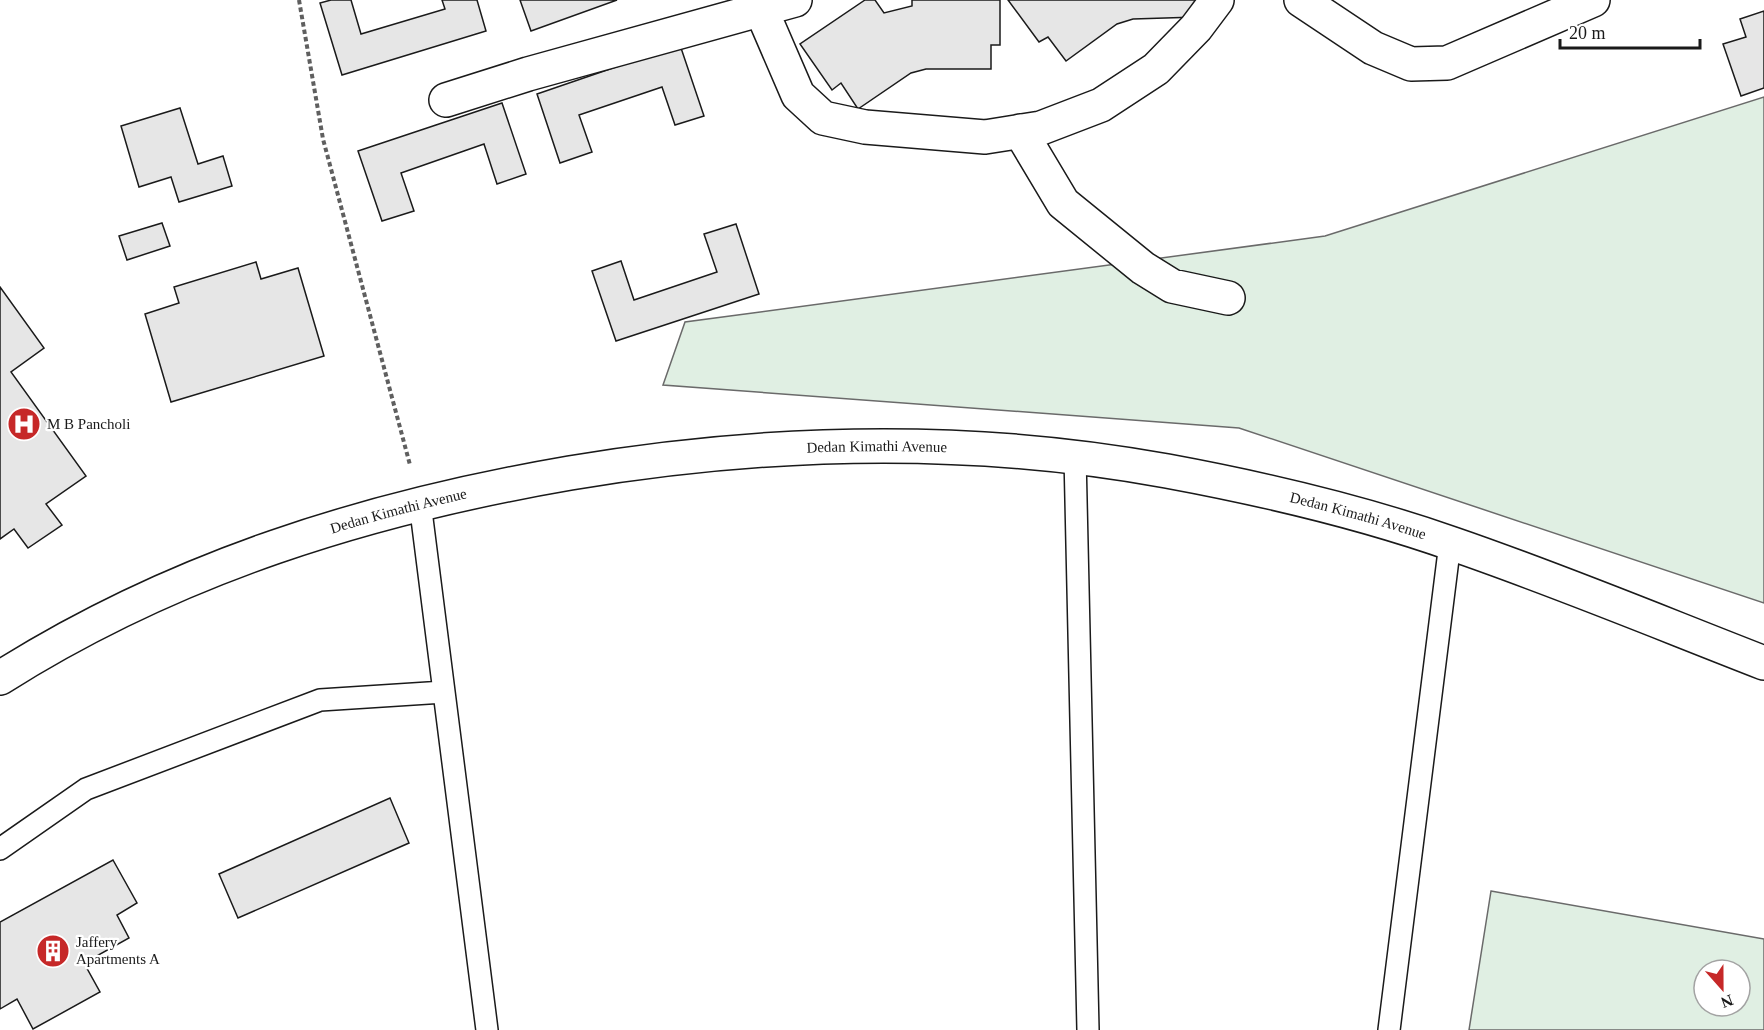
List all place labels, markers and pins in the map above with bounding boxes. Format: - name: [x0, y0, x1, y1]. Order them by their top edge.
- hospital icon: M B Pancholi: [6, 406, 42, 442]
- place label: M B Pancholi: [47, 416, 130, 432]
- building icon: Jaffery Apartments A: [35, 933, 71, 969]
- place label: Jaffery Apartments A: [76, 934, 160, 967]

